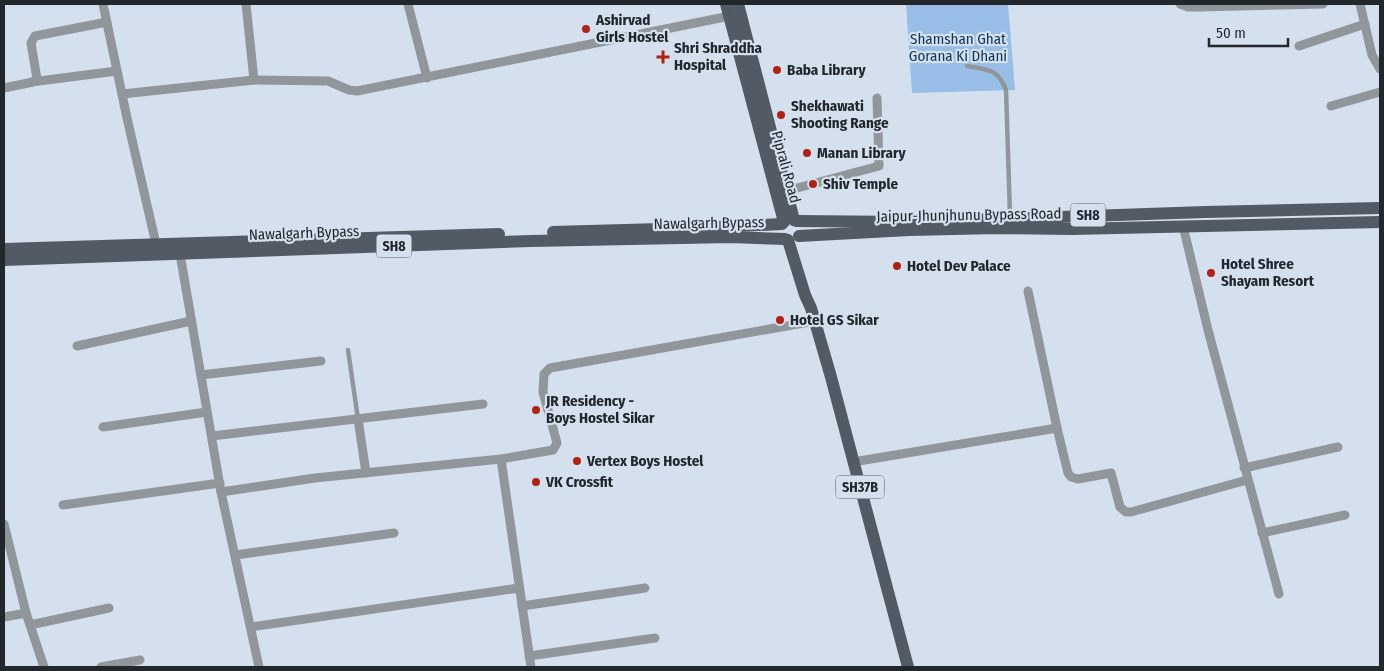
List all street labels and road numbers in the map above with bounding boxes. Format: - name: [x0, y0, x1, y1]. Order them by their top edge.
- street label: Piprali Road: [768, 129, 804, 205]
- street label: Jaipur-Jhunjhunu Bypass Road: [876, 204, 1062, 226]
- road number: SH8: [1070, 204, 1106, 226]
- street label: Nawalgarh Bypass: [654, 213, 764, 233]
- street label: Nawalgarh Bypass: [248, 222, 360, 244]
- road number: SH8: [376, 235, 412, 258]
- road number: SH37B: [836, 476, 884, 498]

